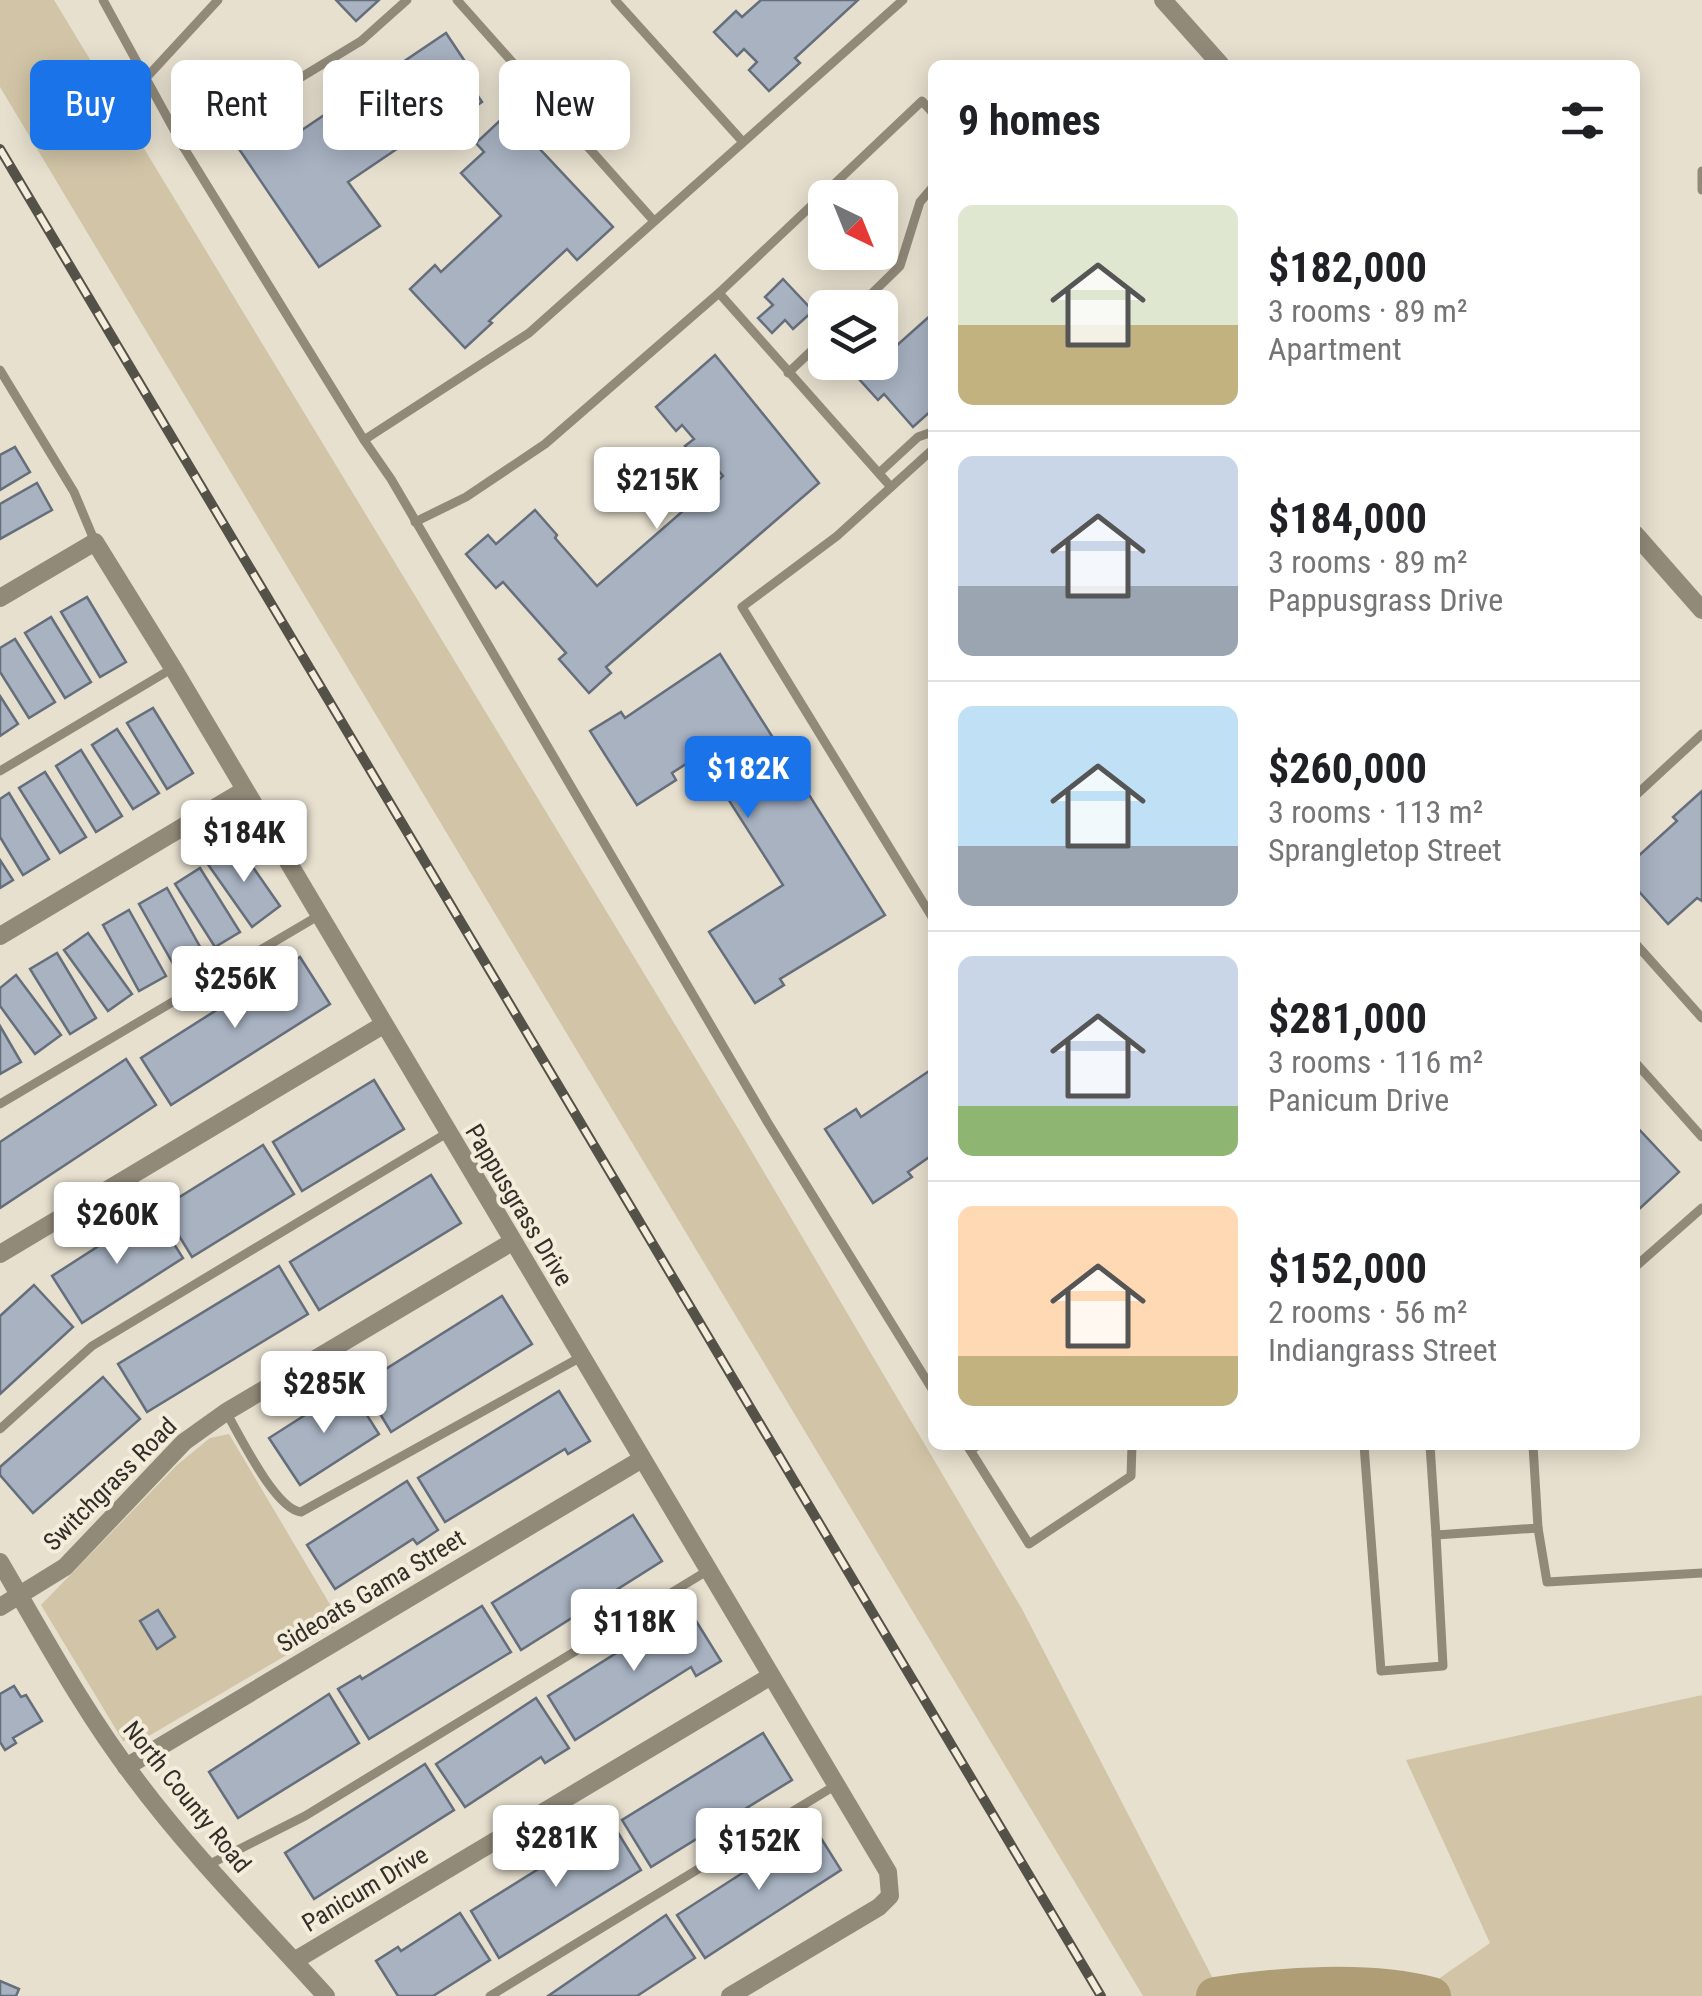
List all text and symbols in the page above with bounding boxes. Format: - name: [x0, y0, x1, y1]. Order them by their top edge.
- chip: Buy: [30, 60, 151, 150]
- chip: Rent: [171, 60, 303, 150]
- chip: Filters: [323, 60, 479, 150]
- chip: New: [499, 60, 630, 150]
- icon: filters: [1555, 93, 1610, 148]
- text: 9 homes: [958, 96, 1101, 145]
- north arrow: [808, 180, 898, 270]
- map controls: [808, 180, 898, 380]
- text: $182,000: [1268, 243, 1427, 292]
- icon: home: [1038, 245, 1158, 365]
- button: layers: [808, 290, 898, 380]
- text: 3 rooms · 89 m²: [1268, 292, 1467, 330]
- text: Apartment: [1268, 330, 1402, 368]
- pin: $215K: [587, 447, 727, 532]
- text: $215K: [616, 460, 698, 498]
- text: $184,000: [1268, 494, 1427, 543]
- icon: home: [1038, 496, 1158, 616]
- text: 3 rooms · 89 m²: [1268, 543, 1467, 581]
- text: Pappusgrass Drive: [1268, 581, 1503, 619]
- pin: $182K: [678, 736, 818, 821]
- text: $260,000: [1268, 744, 1427, 793]
- icon: home: [1038, 746, 1158, 866]
- text: $182K: [707, 749, 789, 787]
- text: 3 rooms · 113 m²: [1268, 793, 1483, 831]
- pin: $184K: [174, 800, 314, 885]
- text: $184K: [203, 813, 285, 851]
- text: Sprangletop Street: [1268, 831, 1502, 869]
- pin: $256K: [165, 946, 305, 1031]
- text: $256K: [194, 959, 276, 997]
- text: $281,000: [1268, 994, 1427, 1043]
- icon: home: [1038, 996, 1158, 1116]
- text: 3 rooms · 116 m²: [1268, 1043, 1483, 1081]
- text: Panicum Drive: [1268, 1081, 1449, 1119]
- street label: Pappusgrass Drive: [459, 1119, 579, 1291]
- pin: $260K: [47, 1182, 187, 1267]
- text: $260K: [76, 1195, 158, 1233]
- text: $152,000: [1268, 1244, 1427, 1293]
- icon: home: [1038, 1246, 1158, 1366]
- text: 2 rooms · 56 m²: [1268, 1293, 1467, 1331]
- text: Indiangrass Street: [1268, 1331, 1497, 1369]
- pin: $285K: [254, 1351, 394, 1436]
- text: $285K: [283, 1364, 365, 1402]
- street label: Switchgrass Road: [37, 1411, 183, 1557]
- street label: Sideoats Gama Street: [272, 1524, 470, 1658]
- pin: $118K: [564, 1589, 704, 1674]
- text: $118K: [593, 1602, 675, 1640]
- street label: North County Road: [117, 1716, 257, 1878]
- pin: $281K: [486, 1805, 626, 1890]
- pin: $152K: [689, 1808, 829, 1893]
- text: $281K: [515, 1818, 597, 1856]
- text: $152K: [718, 1821, 800, 1859]
- street label: Panicum Drive: [297, 1840, 433, 1938]

